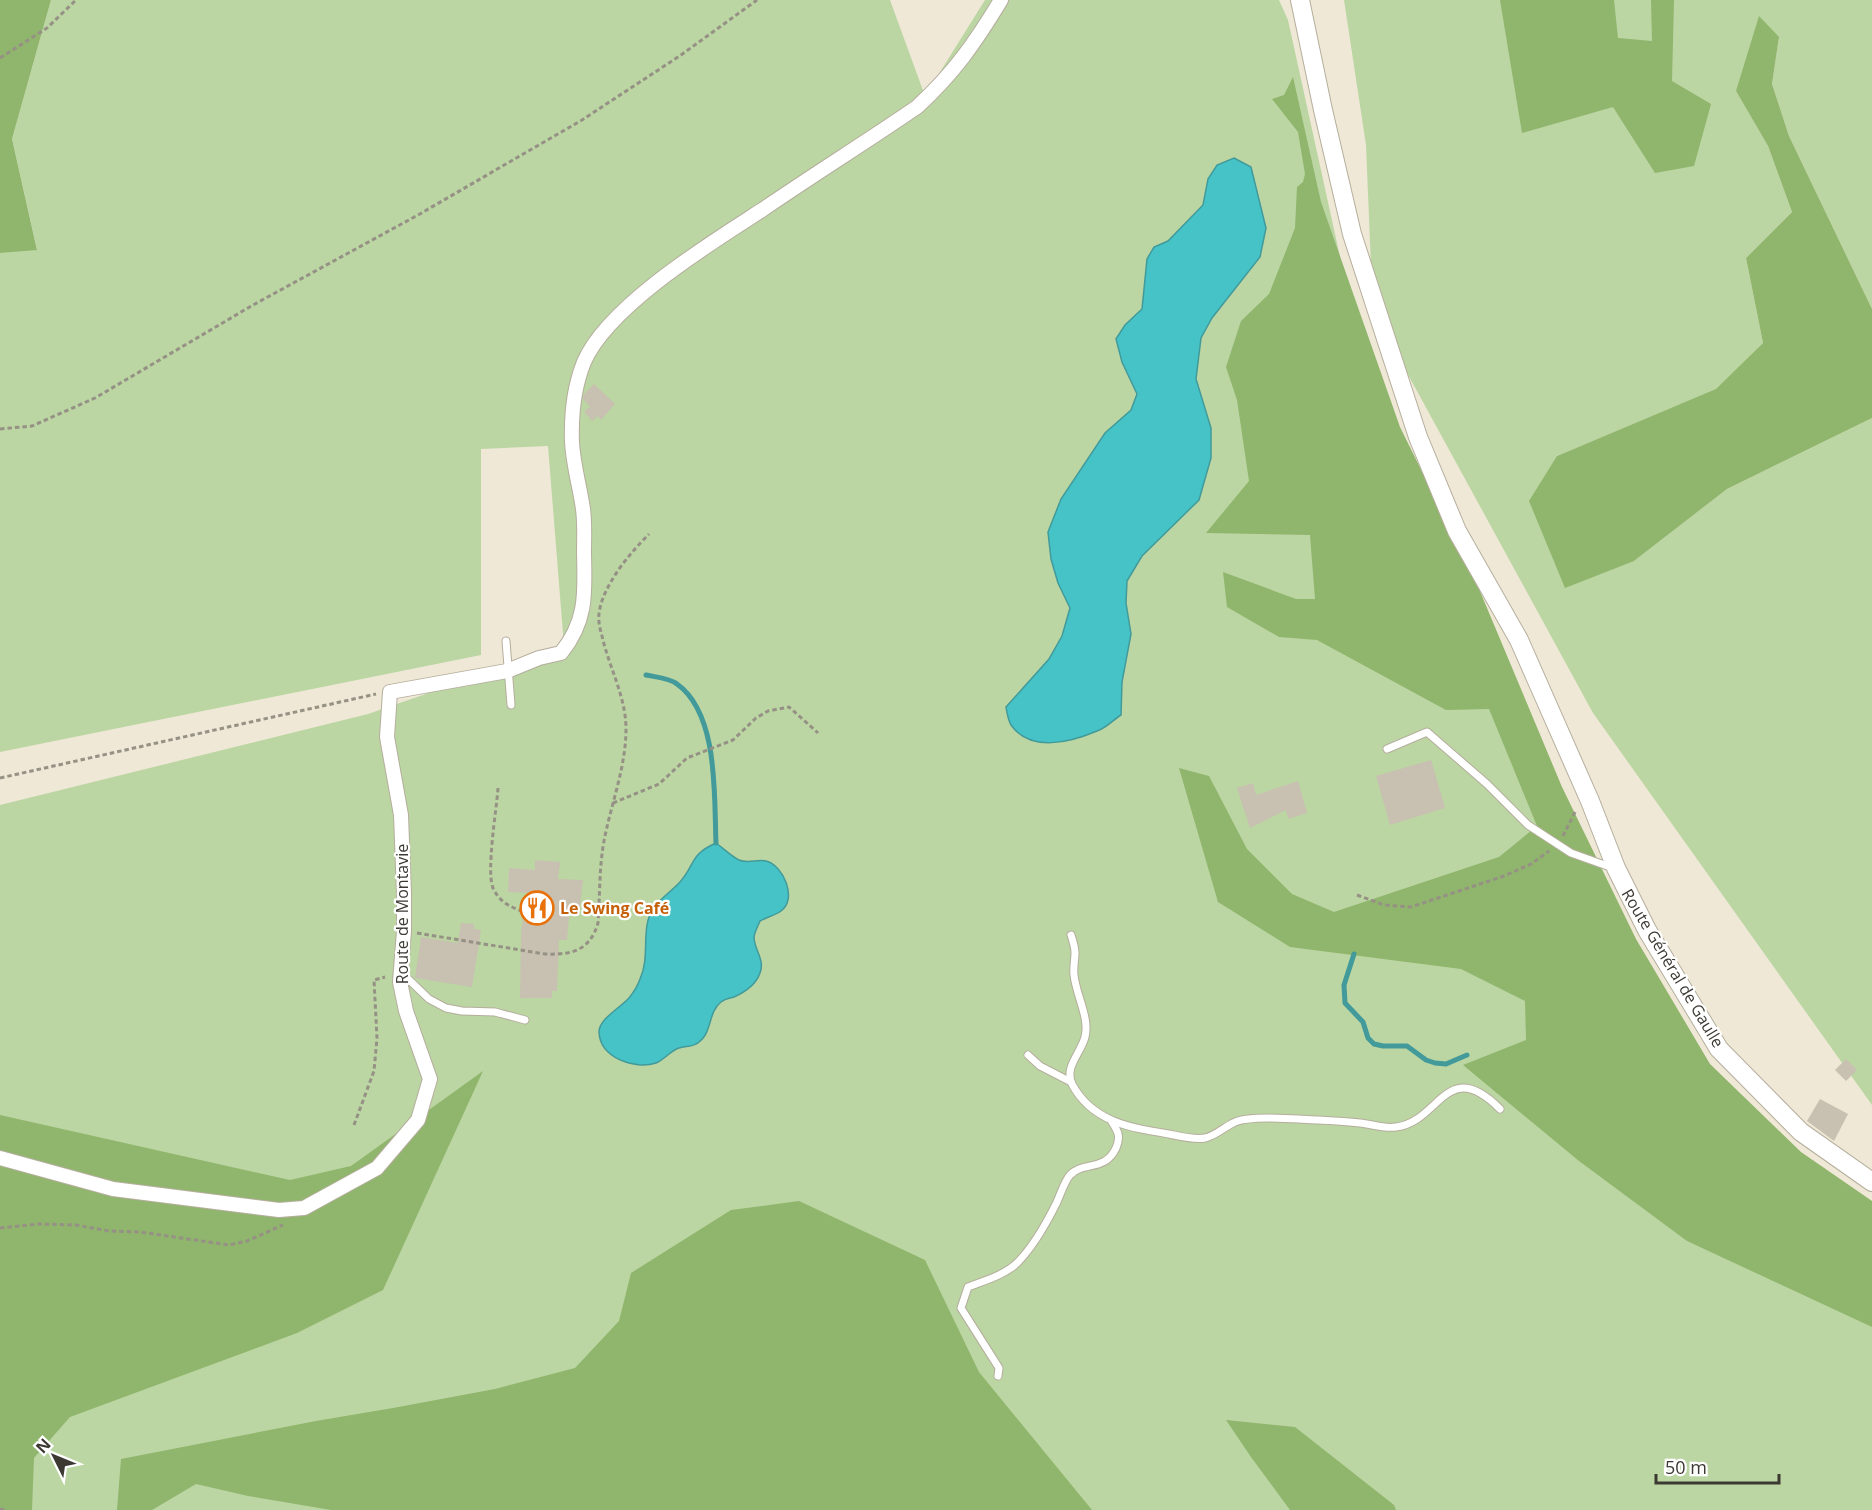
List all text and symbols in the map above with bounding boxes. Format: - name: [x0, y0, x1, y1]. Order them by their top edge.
- street label: Route de Montavie: [391, 844, 413, 984]
- street label: Route Général de Gaulle: [1617, 885, 1729, 1051]
- restaurant icon: Le Swing Café: [519, 890, 555, 926]
- place label: Le Swing Café: [560, 897, 669, 919]
- north arrow: [24, 1426, 84, 1486]
- text: N: [31, 1434, 56, 1458]
- scale bar: [1656, 1447, 1779, 1485]
- text: 50 m: [1665, 1455, 1707, 1479]

